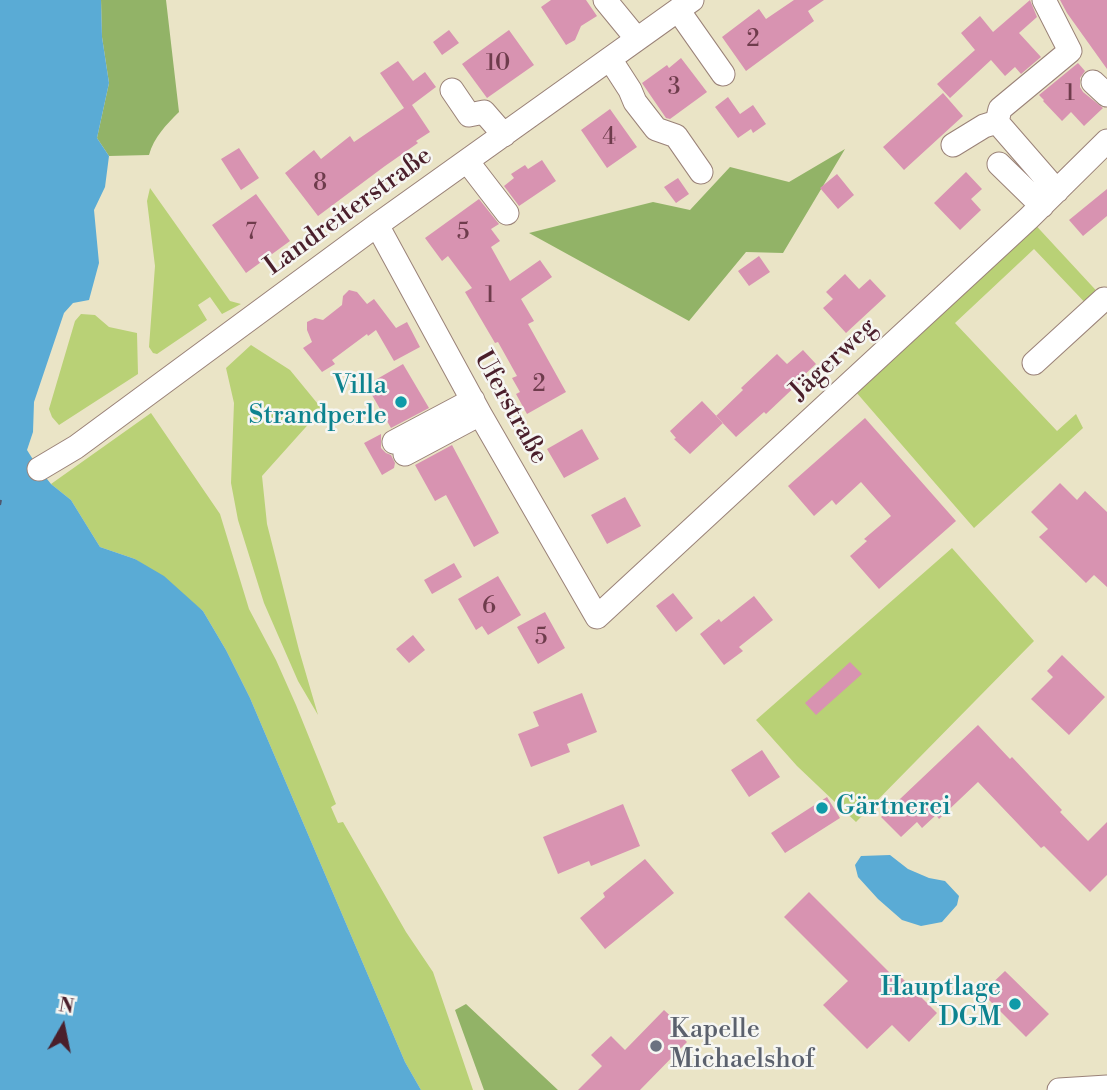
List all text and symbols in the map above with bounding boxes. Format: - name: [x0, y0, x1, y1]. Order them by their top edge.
- house number: 2: [746, 26, 760, 54]
- house number: 10: [486, 50, 510, 78]
- house number: 3: [668, 74, 680, 102]
- house number: 1: [1065, 80, 1075, 108]
- house number: 4: [602, 124, 616, 152]
- street label: Landreiterstraße: [259, 141, 439, 283]
- house number: 8: [313, 170, 327, 198]
- house number: 7: [245, 219, 257, 247]
- house number: 5: [457, 219, 469, 247]
- house number: 1: [485, 282, 495, 310]
- street label: Jägerweg: [784, 312, 884, 408]
- street label: Uferstraße: [466, 346, 554, 470]
- place label: Villa Strandperle: [249, 371, 387, 432]
- house number: 2: [532, 371, 546, 399]
- marker: Villa Strandperle: [393, 394, 409, 410]
- house number: 6: [482, 593, 496, 621]
- house number: 5: [535, 624, 547, 652]
- place label: Gärtnerei: [836, 792, 951, 824]
- marker: Gärtnerei: [814, 800, 830, 816]
- place label: Hauptlage DGM: [881, 973, 1001, 1034]
- north arrow: [28, 992, 98, 1062]
- text: N: [57, 993, 76, 1019]
- marker: Hauptlage DGM: [1007, 996, 1023, 1012]
- place label: Kapelle Michaelshof: [670, 1015, 814, 1076]
- marker: Kapelle Michaelshof: [648, 1038, 664, 1054]

